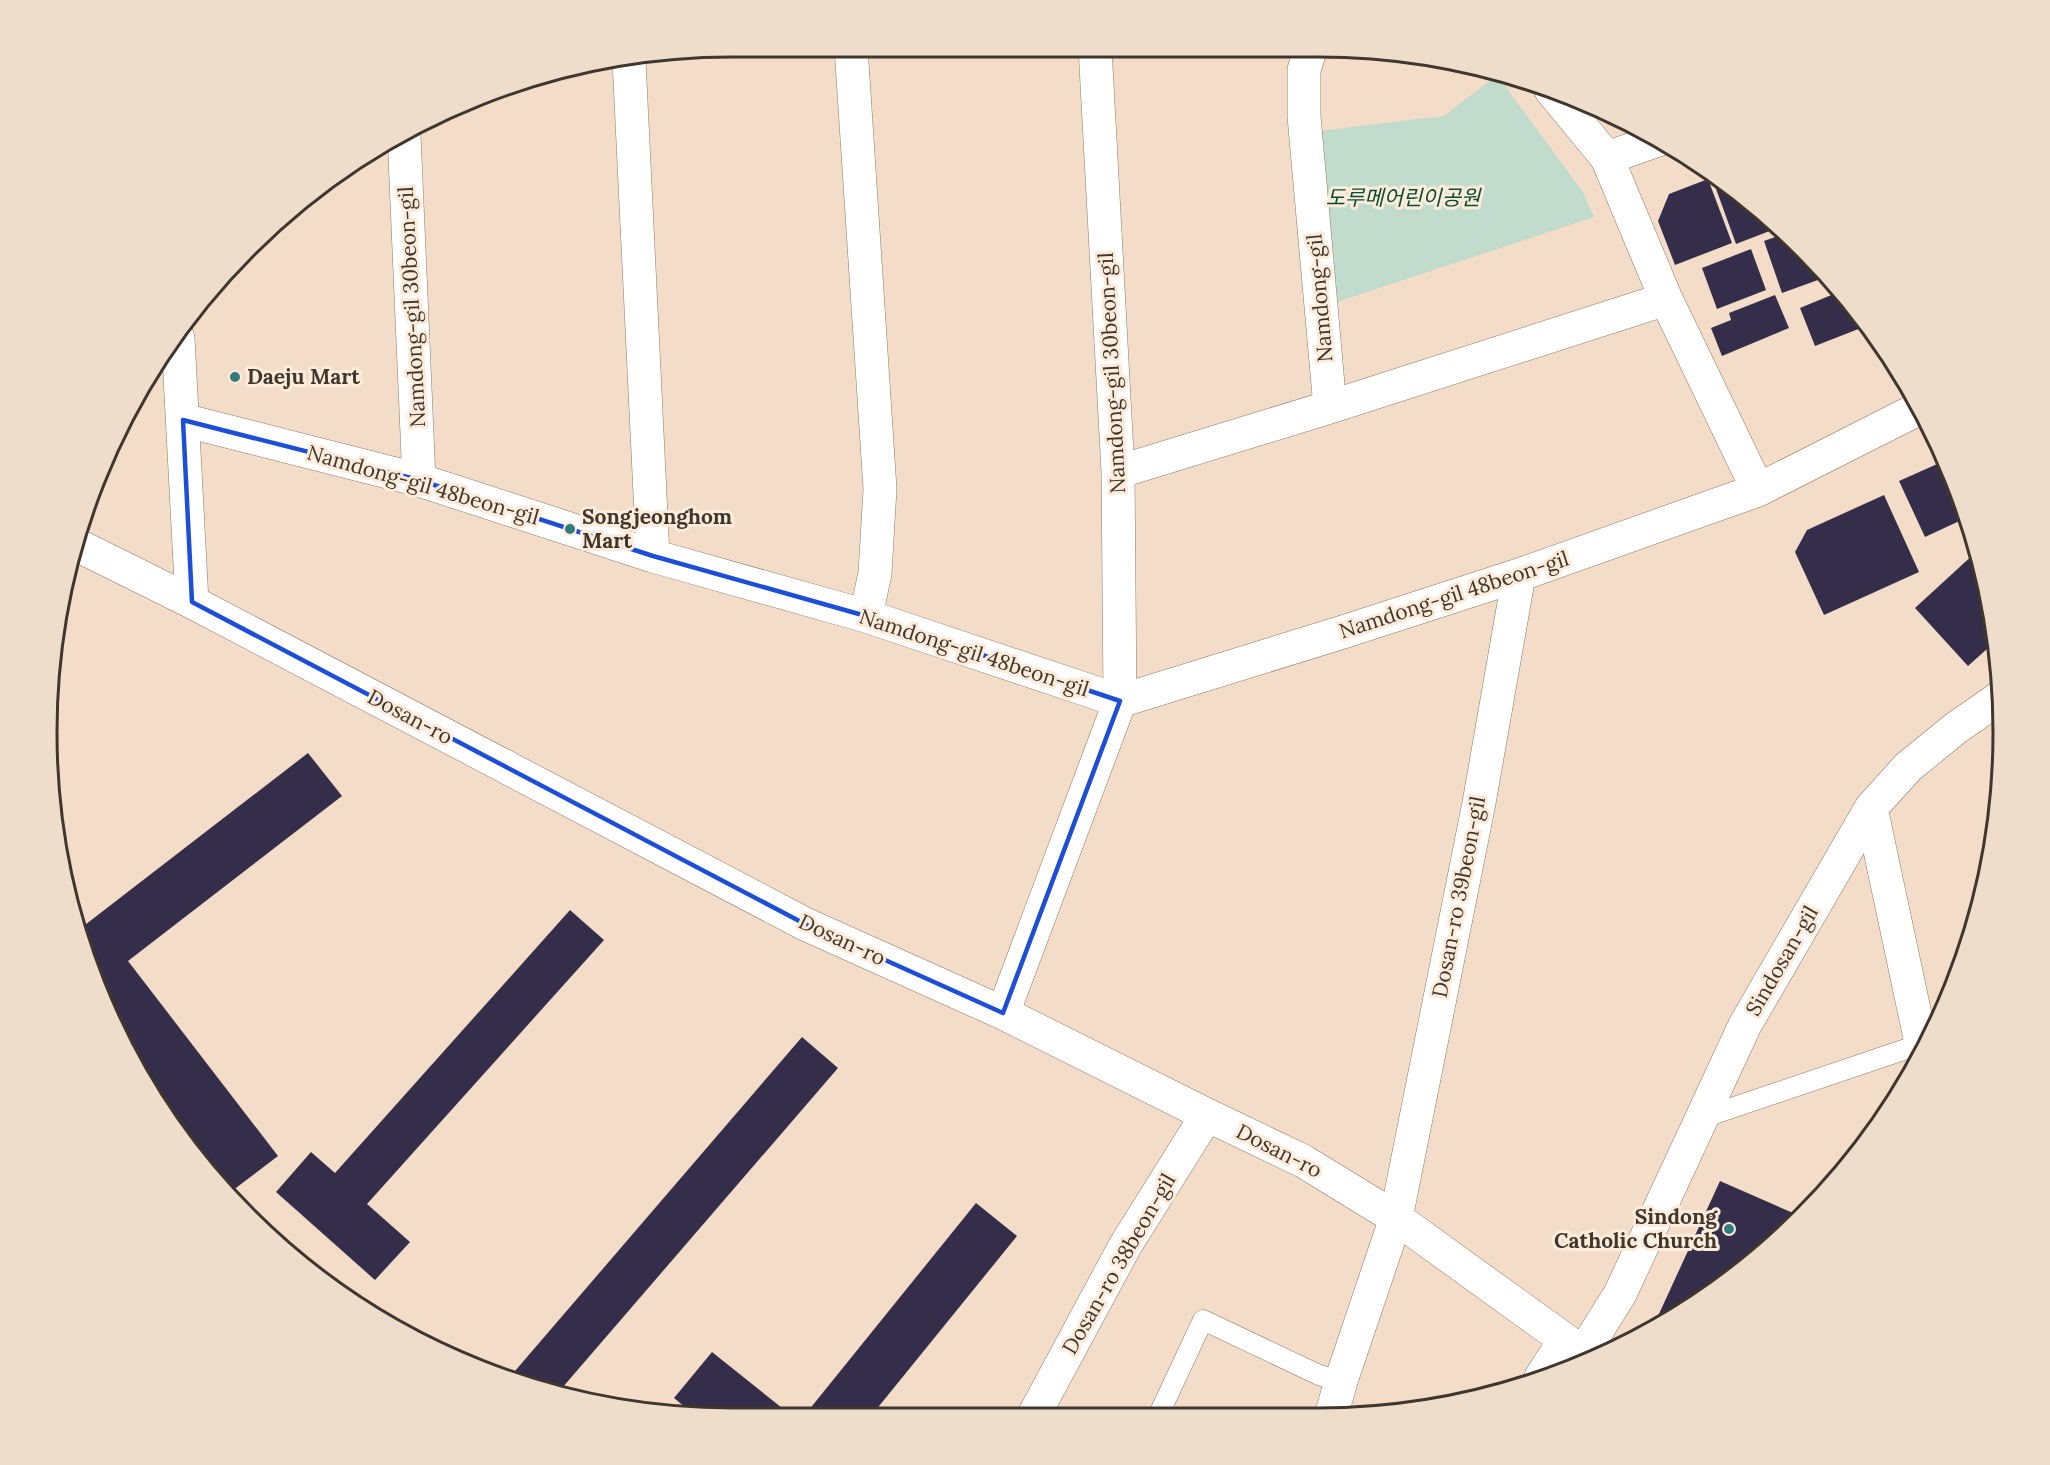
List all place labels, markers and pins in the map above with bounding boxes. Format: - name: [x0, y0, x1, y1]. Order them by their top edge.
- place label: Daeju Mart: [247, 363, 360, 390]
- marker: Daeju Mart: [228, 370, 242, 384]
- place label: Songjeonghom Mart: [582, 503, 732, 554]
- marker: Songjeonghom Mart: [563, 522, 577, 536]
- place label: Sindong Catholic Church: [1554, 1203, 1718, 1254]
- marker: Sindong Catholic Church: [1722, 1222, 1736, 1236]

